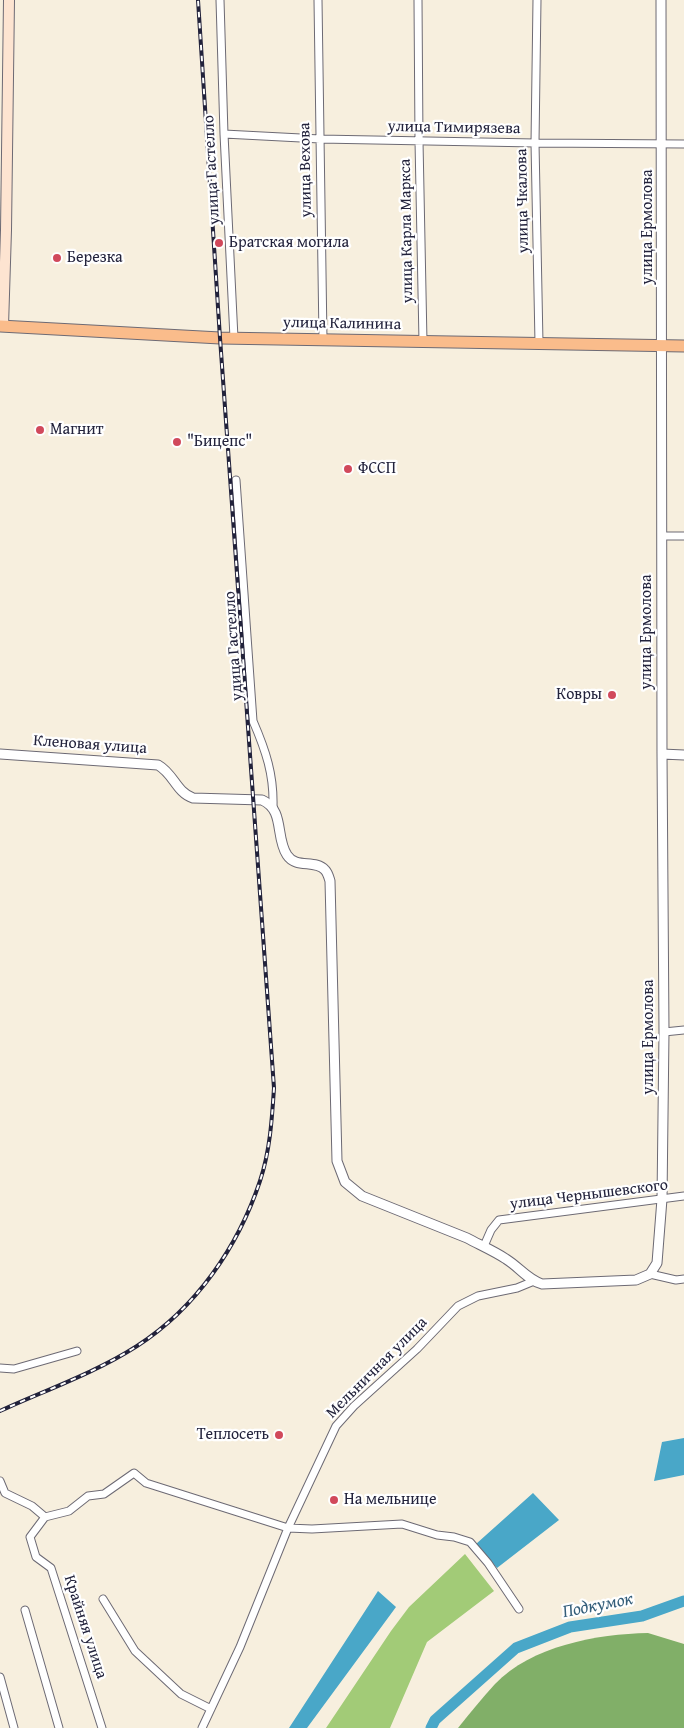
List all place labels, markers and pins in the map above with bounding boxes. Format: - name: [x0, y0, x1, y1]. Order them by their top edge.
- place label: Братская могила: [229, 233, 349, 253]
- marker: Братская могила: [213, 237, 225, 249]
- place label: Березка: [67, 248, 123, 268]
- marker: Березка: [51, 252, 63, 264]
- place label: Магнит: [50, 420, 103, 440]
- marker: Магнит: [34, 424, 46, 436]
- place label: "Бицепс": [187, 432, 252, 452]
- marker: "Бицепс": [171, 436, 183, 448]
- place label: ФССП: [358, 459, 396, 479]
- marker: ФССП: [342, 463, 354, 475]
- place label: Ковры: [556, 685, 602, 705]
- marker: Ковры: [606, 689, 618, 701]
- place label: Теплосеть: [197, 1425, 269, 1445]
- marker: Теплосеть: [273, 1429, 285, 1441]
- place label: На мельнице: [344, 1490, 436, 1510]
- marker: На мельнице: [328, 1494, 340, 1506]

